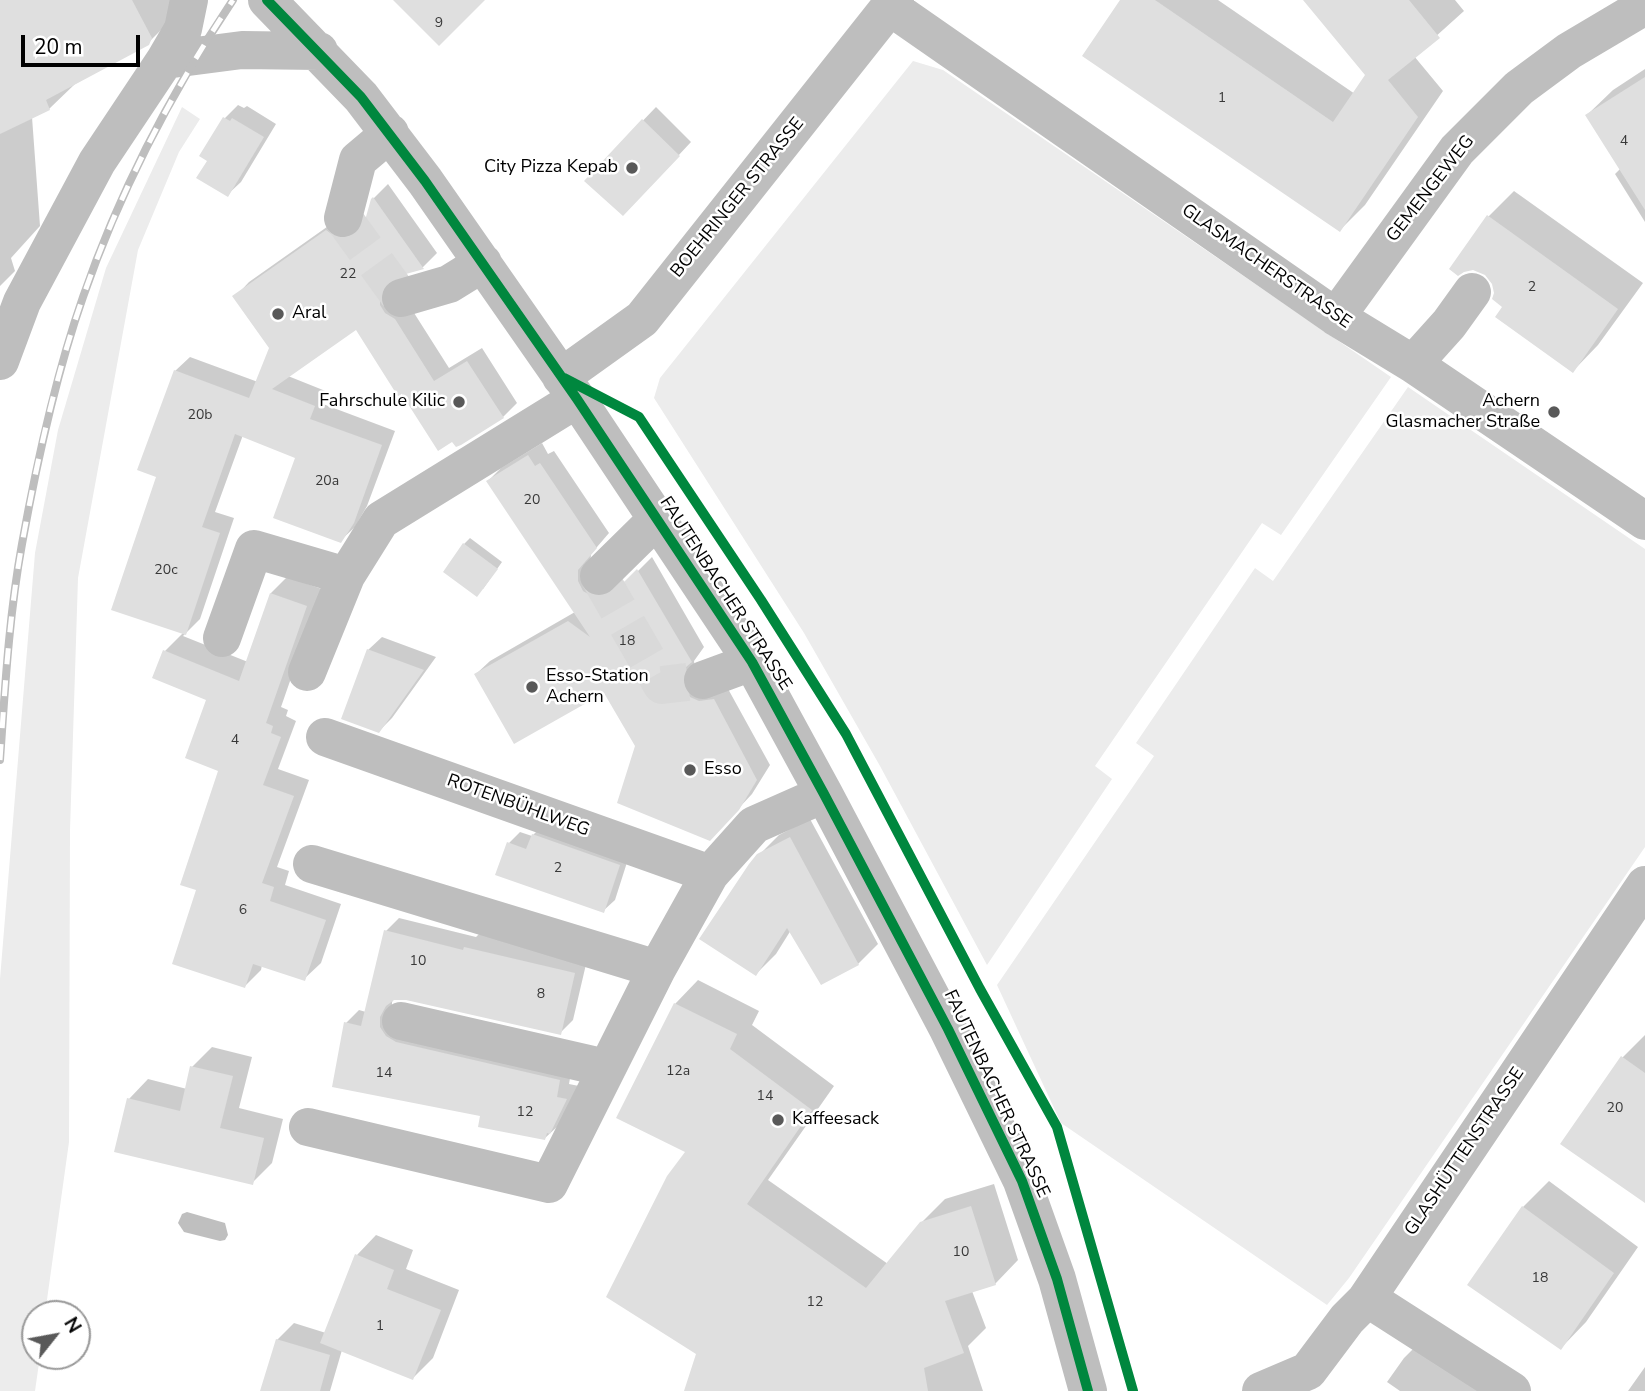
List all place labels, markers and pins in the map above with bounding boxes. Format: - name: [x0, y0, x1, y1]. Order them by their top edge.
- place label: City Pizza Kepab: [484, 157, 618, 179]
- marker: City Pizza Kepab: [624, 160, 640, 176]
- place label: Aral: [292, 303, 326, 325]
- marker: Aral: [270, 306, 286, 322]
- place label: Fahrschule Kilic: [319, 391, 445, 413]
- place label: Achern Glasmacher Straße: [1385, 391, 1540, 434]
- marker: Fahrschule Kilic: [451, 394, 467, 410]
- marker: Achern Glasmacher Straße: [1546, 404, 1562, 420]
- place label: Esso-Station Achern: [546, 666, 649, 708]
- marker: Esso-Station Achern: [524, 679, 540, 695]
- place label: Esso: [704, 759, 742, 781]
- marker: Esso: [682, 762, 698, 778]
- place label: Kaffeesack: [792, 1109, 879, 1131]
- marker: Kaffeesack: [770, 1112, 786, 1128]

